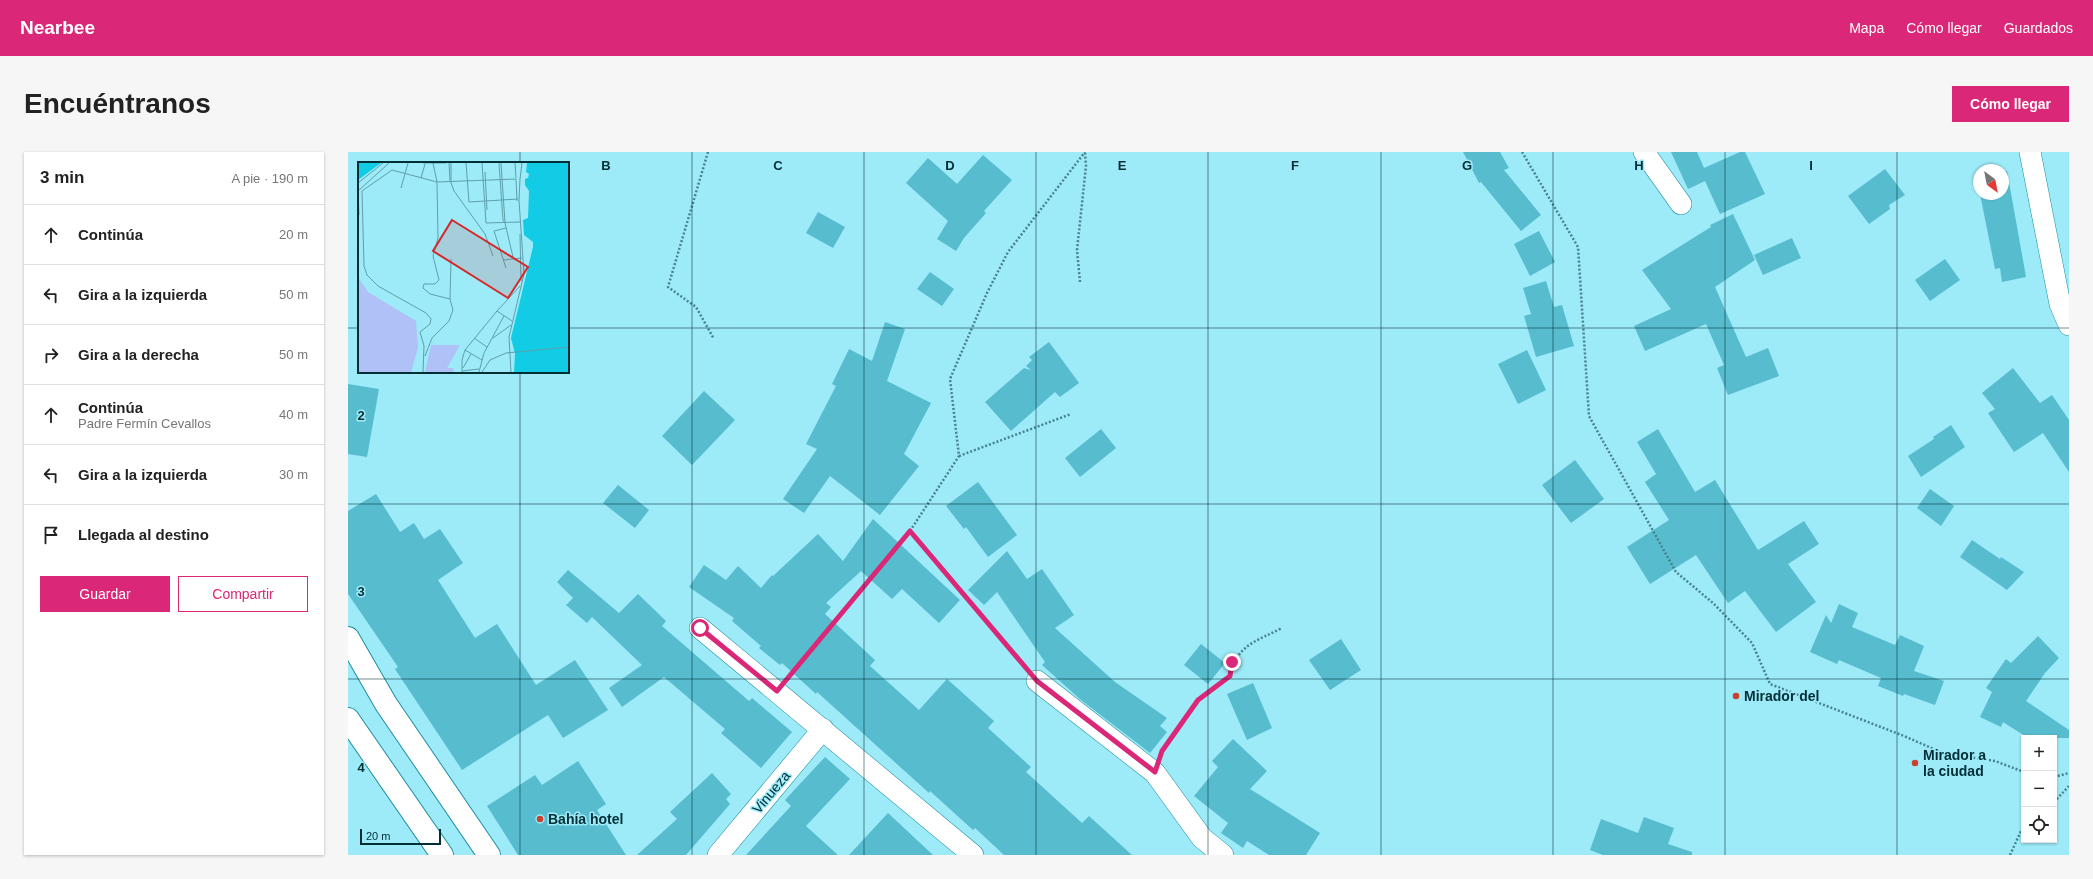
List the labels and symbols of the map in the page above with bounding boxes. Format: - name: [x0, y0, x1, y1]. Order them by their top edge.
- text: B: [601, 158, 611, 173]
- text: C: [773, 158, 783, 173]
- text: D: [945, 158, 955, 173]
- text: E: [1118, 158, 1127, 173]
- text: F: [1291, 158, 1299, 173]
- text: G: [1462, 158, 1472, 173]
- text: H: [1634, 158, 1644, 173]
- text: I: [1809, 158, 1813, 173]
- inset map: [358, 162, 569, 373]
- north arrow: [1973, 164, 2009, 200]
- text: 2: [357, 408, 365, 423]
- text: 3: [357, 584, 365, 599]
- route start: [691, 619, 709, 637]
- route end: [1223, 653, 1241, 671]
- place label: Mirador del: [1744, 688, 1819, 704]
- marker: Mirador del: [1731, 691, 1741, 701]
- place label: Mirador a la ciudad: [1923, 747, 1986, 779]
- marker: Mirador a la ciudad: [1910, 758, 1920, 768]
- text: 4: [357, 760, 365, 775]
- street label: Vinueza: [749, 767, 793, 816]
- place label: Bahía hotel: [548, 811, 623, 827]
- marker: Bahía hotel: [535, 814, 545, 824]
- scale bar: [360, 827, 441, 846]

